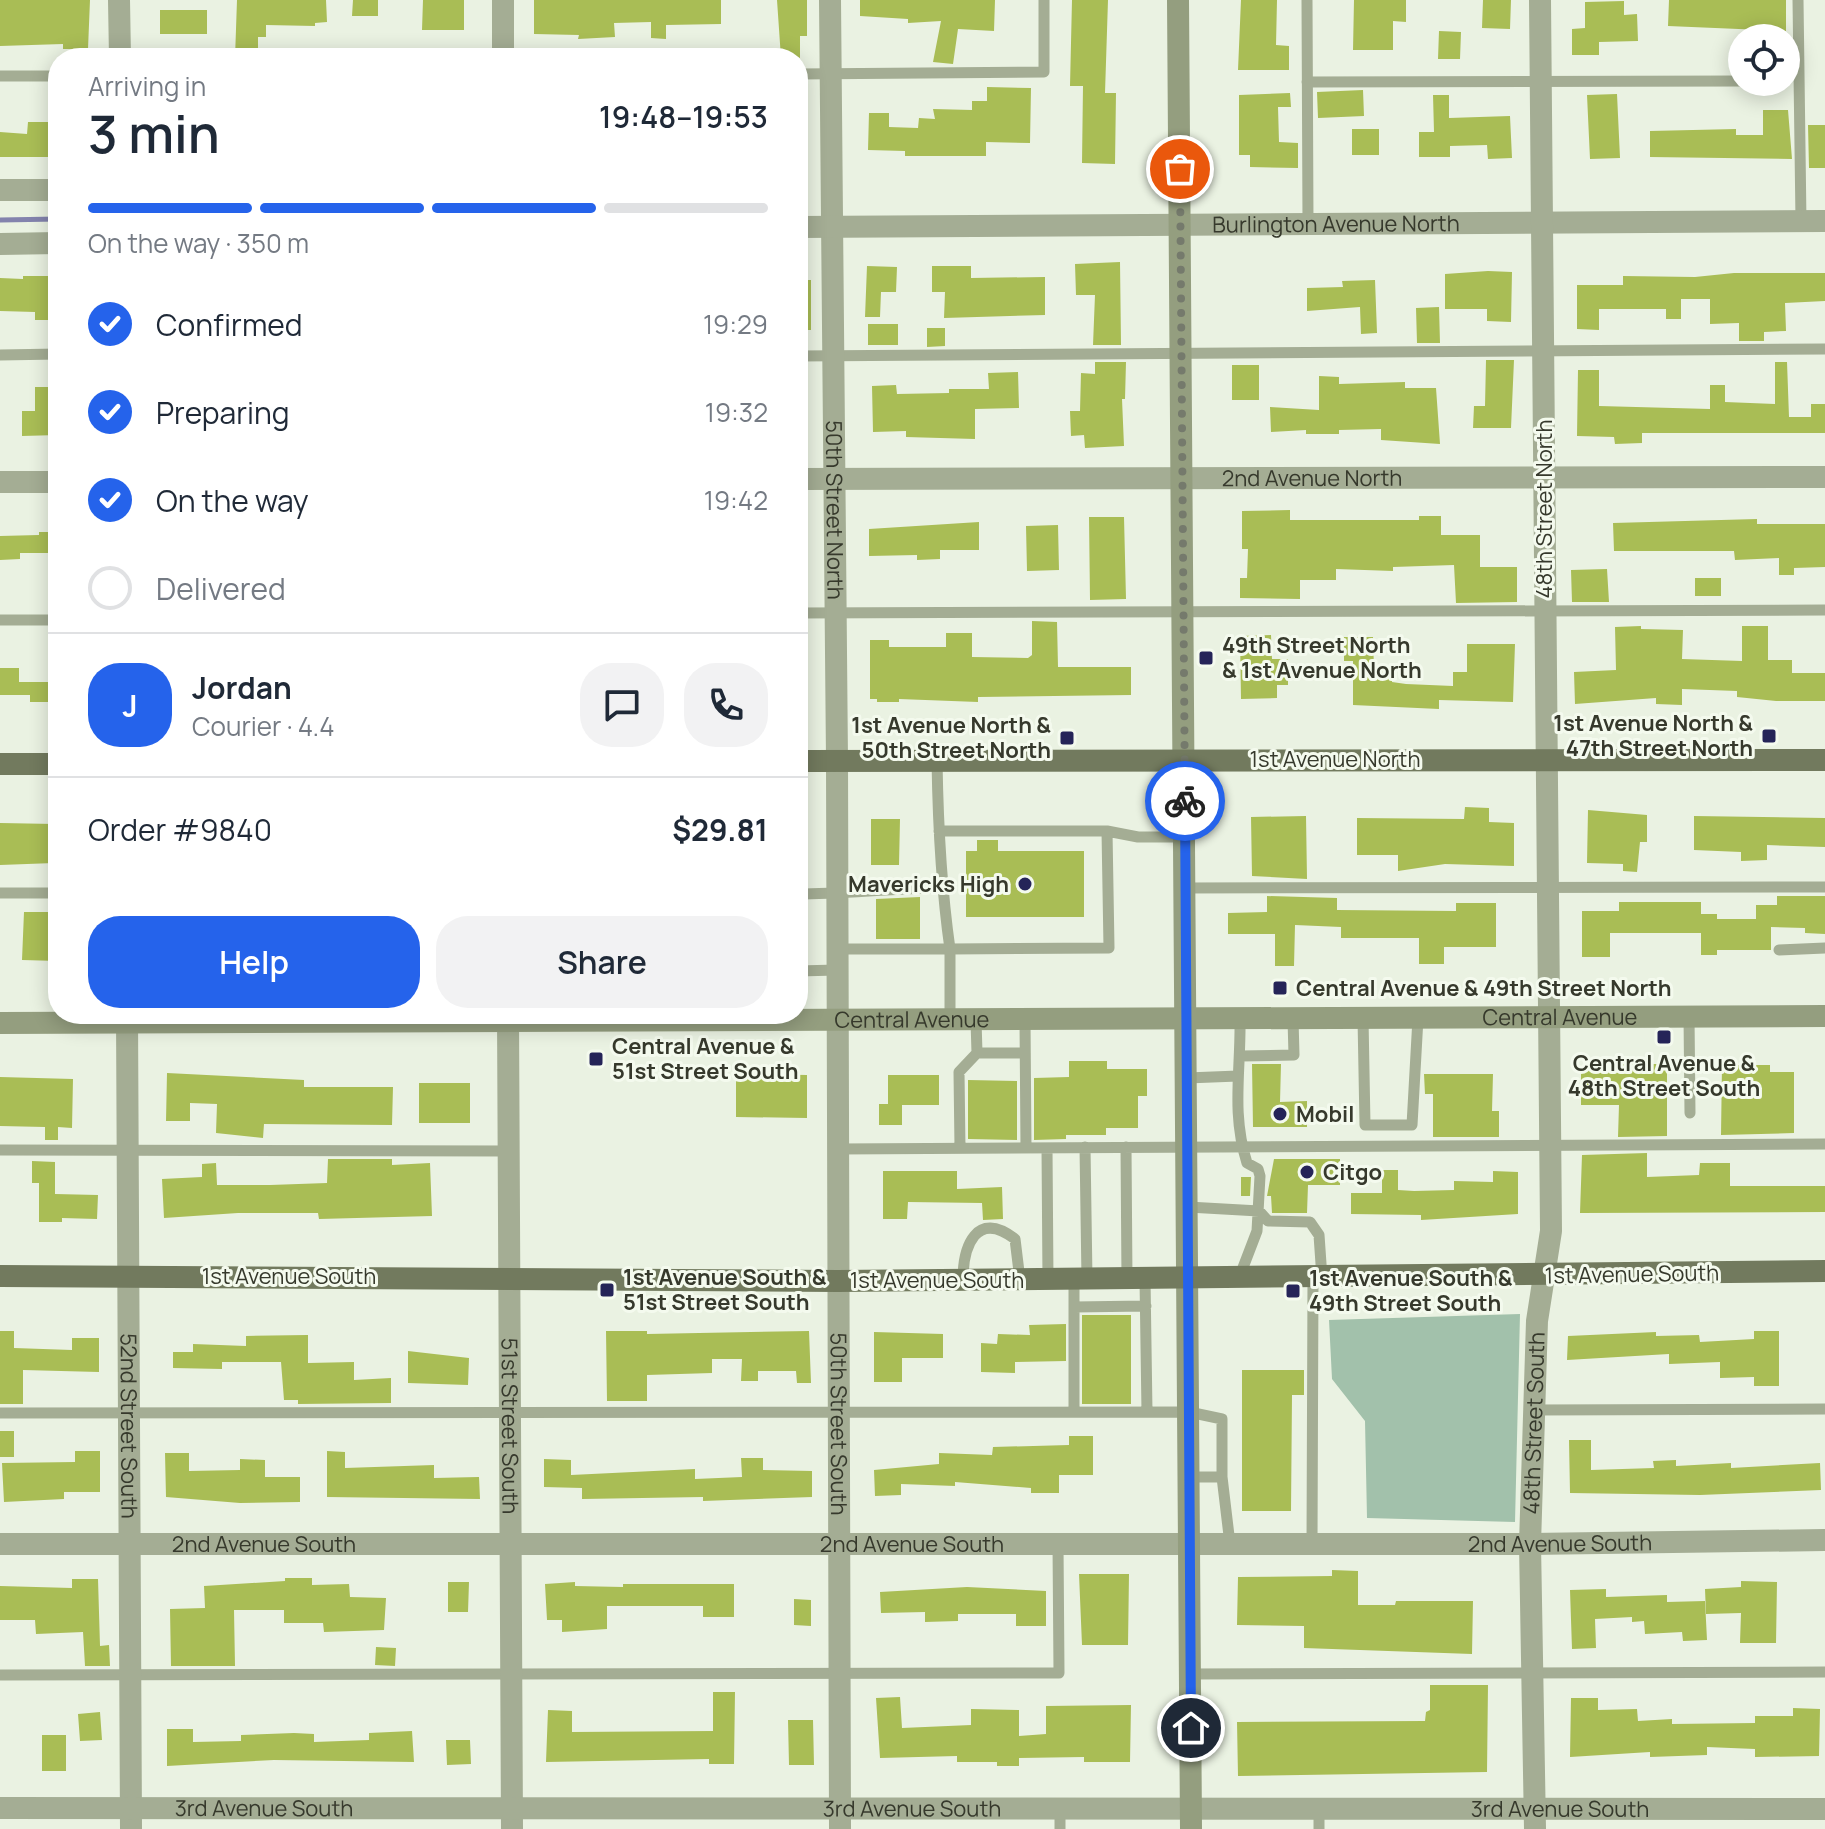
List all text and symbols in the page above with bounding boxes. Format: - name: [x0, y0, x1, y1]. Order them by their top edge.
- map controls: [1728, 24, 1800, 96]
- button: locate: [1728, 24, 1800, 96]
- text: Arriving in: [88, 68, 206, 104]
- text: 19:48–19:53: [599, 96, 768, 137]
- text: 3 min: [88, 98, 220, 169]
- pin: [1146, 135, 1214, 203]
- icon: bag: [1158, 147, 1202, 191]
- street label: Burlington Avenue North: [1212, 208, 1460, 240]
- text: On the way · 350 m: [88, 225, 309, 261]
- icon: check: [88, 302, 132, 346]
- text: Confirmed: [156, 304, 303, 345]
- text: 19:29: [703, 306, 768, 342]
- icon: check: [88, 390, 132, 434]
- text: Preparing: [156, 392, 290, 433]
- text: 19:32: [705, 394, 768, 430]
- street label: 50th Street North: [819, 420, 851, 600]
- street label: 48th Street North: [1529, 420, 1559, 598]
- street label: 2nd Avenue North: [1222, 463, 1402, 493]
- icon: check: [88, 478, 132, 522]
- text: On the way: [156, 480, 309, 521]
- text: 19:42: [704, 482, 768, 518]
- text: Delivered: [156, 568, 286, 609]
- place label: 49th Street North & 1st Avenue North: [1222, 630, 1422, 685]
- marker: 49th Street North & 1st Avenue North: [1197, 649, 1215, 667]
- button: chat: [580, 663, 664, 747]
- button: phone: [684, 663, 768, 747]
- text: Jordan: [192, 667, 292, 708]
- text: J: [122, 685, 138, 726]
- text: Courier · 4.4: [192, 708, 334, 744]
- place label: 1st Avenue North & 47th Street North: [1553, 708, 1753, 763]
- place label: 1st Avenue North & 50th Street North: [851, 710, 1051, 765]
- marker: 1st Avenue North & 47th Street North: [1760, 727, 1778, 745]
- marker: 1st Avenue North & 50th Street North: [1058, 729, 1076, 747]
- street label: 1st Avenue North: [1250, 744, 1420, 774]
- courier: [1145, 761, 1225, 841]
- icon: bike: [1163, 779, 1207, 823]
- text: Order #9840: [88, 809, 272, 850]
- text: $29.81: [672, 809, 768, 850]
- place label: Mavericks High: [848, 869, 1009, 899]
- marker: Mavericks High: [1016, 875, 1034, 893]
- button: Help: [88, 916, 420, 1008]
- button: Share: [436, 916, 768, 1008]
- place label: Central Avenue & 49th Street North: [1296, 973, 1672, 1003]
- marker: Central Avenue & 49th Street North: [1271, 979, 1289, 997]
- street label: Central Avenue: [1483, 1002, 1638, 1032]
- street label: Central Avenue: [835, 1004, 990, 1035]
- marker: Central Avenue & 48th Street South: [1655, 1028, 1673, 1046]
- place label: Central Avenue & 51st Street South: [612, 1031, 798, 1086]
- place label: Central Avenue & 48th Street South: [1568, 1048, 1760, 1103]
- marker: Central Avenue & 51st Street South: [587, 1050, 605, 1068]
- place label: Mobil: [1296, 1099, 1354, 1129]
- marker: Mobil: [1271, 1105, 1289, 1123]
- place label: Citgo: [1323, 1157, 1382, 1187]
- marker: Citgo: [1298, 1163, 1316, 1181]
- street label: 1st Avenue South: [1544, 1257, 1720, 1291]
- street label: 1st Avenue South: [202, 1261, 376, 1291]
- place label: 1st Avenue South & 51st Street South: [623, 1262, 827, 1317]
- place label: 1st Avenue South & 49th Street South: [1309, 1263, 1513, 1318]
- street label: 1st Avenue South: [850, 1265, 1024, 1295]
- marker: 1st Avenue South & 51st Street South: [598, 1281, 616, 1299]
- marker: 1st Avenue South & 49th Street South: [1284, 1282, 1302, 1300]
- street label: 48th Street South: [1516, 1331, 1552, 1515]
- street label: 50th Street South: [824, 1332, 854, 1516]
- street label: 52nd Street South: [114, 1333, 144, 1519]
- street label: 51st Street South: [495, 1338, 525, 1514]
- street label: 2nd Avenue South: [1468, 1527, 1652, 1559]
- street label: 2nd Avenue South: [172, 1529, 356, 1559]
- street label: 2nd Avenue South: [820, 1529, 1004, 1559]
- pin: [1157, 1694, 1225, 1762]
- icon: home: [1169, 1706, 1213, 1750]
- street label: 3rd Avenue South: [175, 1793, 353, 1823]
- street label: 3rd Avenue South: [823, 1793, 1001, 1824]
- street label: 3rd Avenue South: [1471, 1794, 1649, 1824]

